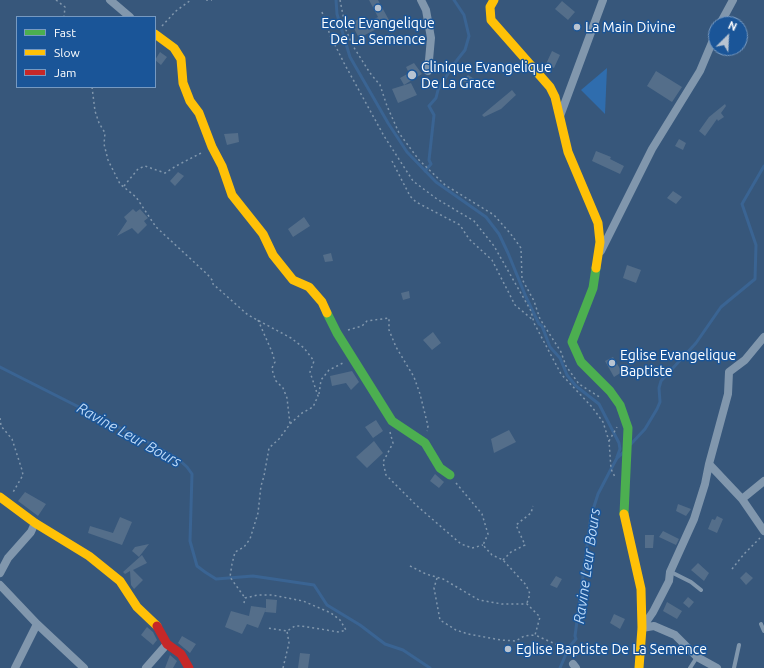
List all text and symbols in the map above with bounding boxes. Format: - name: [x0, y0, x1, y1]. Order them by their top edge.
- marker: Ecole Evangelique De La Semence: [373, 3, 383, 13]
- place label: Ecole Evangelique De La Semence: [321, 15, 435, 48]
- legend: [16, 16, 156, 88]
- north arrow: [708, 16, 748, 56]
- place label: La Main Divine: [585, 19, 676, 35]
- text: N: [726, 19, 739, 33]
- marker: La Main Divine: [572, 22, 582, 32]
- text: Fast: [54, 26, 76, 39]
- text: Slow: [54, 46, 80, 59]
- place label: Clinique Evangelique De La Grace: [421, 59, 552, 92]
- text: Jam: [54, 66, 76, 79]
- marker: Clinique Evangelique De La Grace: [406, 69, 418, 81]
- place label: Eglise Evangelique Baptiste: [620, 347, 736, 380]
- marker: Eglise Evangelique Baptiste: [607, 358, 617, 368]
- water label: Ravine Leur Bours: [74, 399, 184, 471]
- water label: Ravine Leur Bours: [570, 507, 604, 625]
- place label: Eglise Baptiste De La Semence: [516, 641, 707, 657]
- marker: Eglise Baptiste De La Semence: [503, 644, 513, 654]

